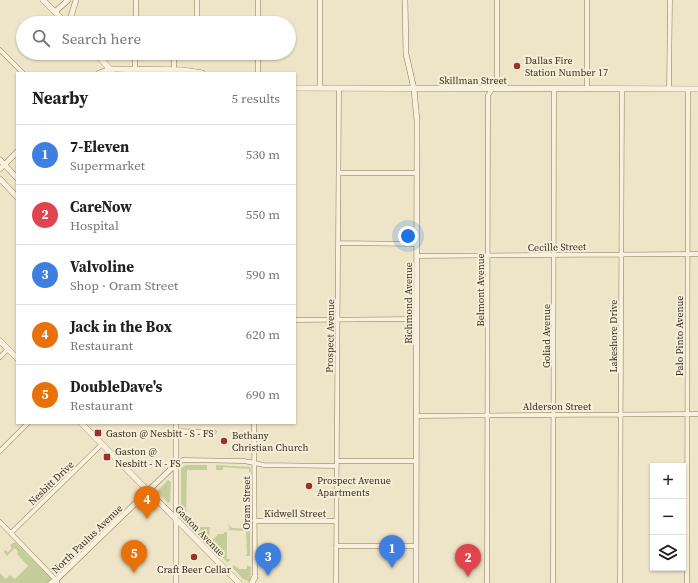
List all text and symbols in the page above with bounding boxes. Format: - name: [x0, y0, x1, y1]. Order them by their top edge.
- search box: [16, 16, 296, 60]
- icon: search: [30, 27, 52, 49]
- text: Search here: [62, 28, 141, 49]
- place label: Dallas Fire Station Number 17: [525, 54, 608, 79]
- marker: Dallas Fire Station Number 17: [512, 61, 522, 71]
- street label: Skillman Street: [439, 74, 508, 87]
- text: Nearby: [32, 86, 88, 110]
- text: 5 results: [232, 90, 280, 107]
- text: 7-Eleven: [70, 136, 129, 157]
- text: 1: [41, 146, 49, 163]
- text: 530 m: [246, 146, 280, 163]
- text: Supermarket: [70, 157, 145, 174]
- text: CareNow: [70, 196, 132, 217]
- text: 2: [41, 206, 49, 223]
- text: 550 m: [246, 206, 280, 223]
- text: Hospital: [70, 217, 119, 234]
- your location: [398, 226, 418, 246]
- street label: Cecille Street: [528, 240, 587, 254]
- street label: Belmont Avenue: [474, 253, 487, 327]
- text: Valvoline: [70, 256, 134, 277]
- street label: Richmond Avenue: [402, 262, 415, 344]
- text: 3: [41, 266, 49, 283]
- text: 590 m: [246, 266, 280, 283]
- text: Shop · Oram Street: [70, 277, 178, 294]
- street label: Palo Pinto Avenue: [673, 296, 686, 376]
- street label: Prospect Avenue: [323, 299, 337, 373]
- street label: Lakeshore Drive: [607, 300, 620, 372]
- street label: Goliad Avenue: [540, 304, 553, 368]
- text: Jack in the Box: [70, 316, 172, 337]
- text: 4: [41, 326, 49, 343]
- text: 620 m: [246, 326, 280, 343]
- text: Restaurant: [70, 337, 133, 354]
- text: DoubleDave's: [70, 376, 162, 397]
- text: 5: [41, 386, 49, 403]
- text: 690 m: [246, 386, 280, 403]
- text: Restaurant: [70, 397, 133, 414]
- street label: Alderson Street: [523, 400, 592, 413]
- place label: Gaston @ Nesbitt - S - FS: [106, 427, 214, 440]
- marker: Gaston @ Nesbitt - S - FS: [93, 428, 103, 438]
- place label: Bethany Christian Church: [232, 429, 309, 454]
- marker: Bethany Christian Church: [219, 436, 229, 446]
- place label: Gaston @ Nesbitt - N - FS: [115, 445, 181, 470]
- marker: Gaston @ Nesbitt - N - FS: [102, 452, 112, 462]
- street label: Nesbitt Drive: [25, 458, 77, 508]
- map controls: [650, 463, 686, 571]
- button: +: [650, 463, 686, 499]
- place label: Prospect Avenue Apartments: [317, 474, 391, 499]
- street label: Oram Street: [240, 476, 253, 530]
- marker: Prospect Avenue Apartments: [304, 481, 314, 491]
- pin: 4: [134, 486, 160, 519]
- button: −: [650, 499, 686, 535]
- street label: North Paulus Avenue: [49, 502, 125, 576]
- street label: Gaston Avenue: [172, 503, 228, 559]
- street label: Kidwell Street: [264, 507, 327, 520]
- pin: 1: [379, 535, 405, 568]
- button: layers: [650, 535, 686, 571]
- pin: 5: [121, 540, 147, 573]
- pin: 3: [255, 543, 281, 576]
- pin: 2: [455, 544, 481, 577]
- marker: Craft Beer Cellar: [189, 552, 199, 562]
- place label: Craft Beer Cellar: [157, 563, 232, 576]

